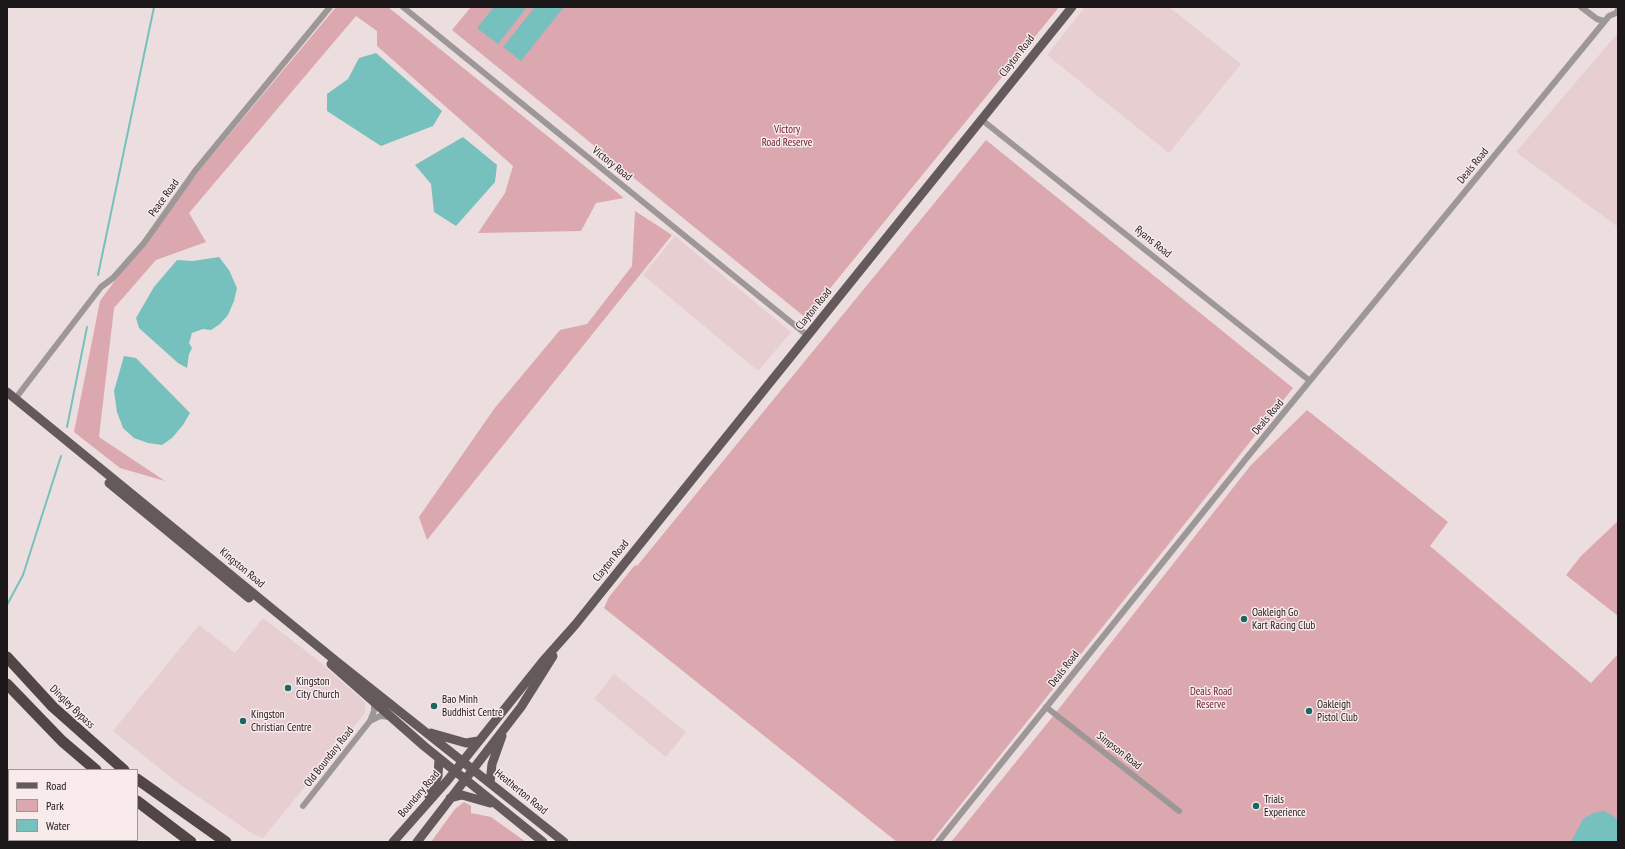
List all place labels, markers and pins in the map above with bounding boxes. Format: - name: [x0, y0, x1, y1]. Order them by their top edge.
- place label: Oakleigh Go Kart Racing Club: [1252, 606, 1315, 632]
- marker: Oakleigh Go Kart Racing Club: [1239, 614, 1249, 624]
- place label: Kingston City Church: [296, 675, 339, 701]
- marker: Kingston City Church: [283, 683, 293, 693]
- place label: Bao Minh Buddhist Centre: [442, 693, 502, 719]
- place label: Oakleigh Pistol Club: [1317, 698, 1358, 724]
- marker: Bao Minh Buddhist Centre: [429, 701, 439, 711]
- marker: Oakleigh Pistol Club: [1304, 706, 1314, 716]
- place label: Kingston Christian Centre: [251, 708, 312, 734]
- marker: Kingston Christian Centre: [238, 716, 248, 726]
- place label: Trials Experience: [1264, 793, 1306, 819]
- marker: Trials Experience: [1251, 801, 1261, 811]

